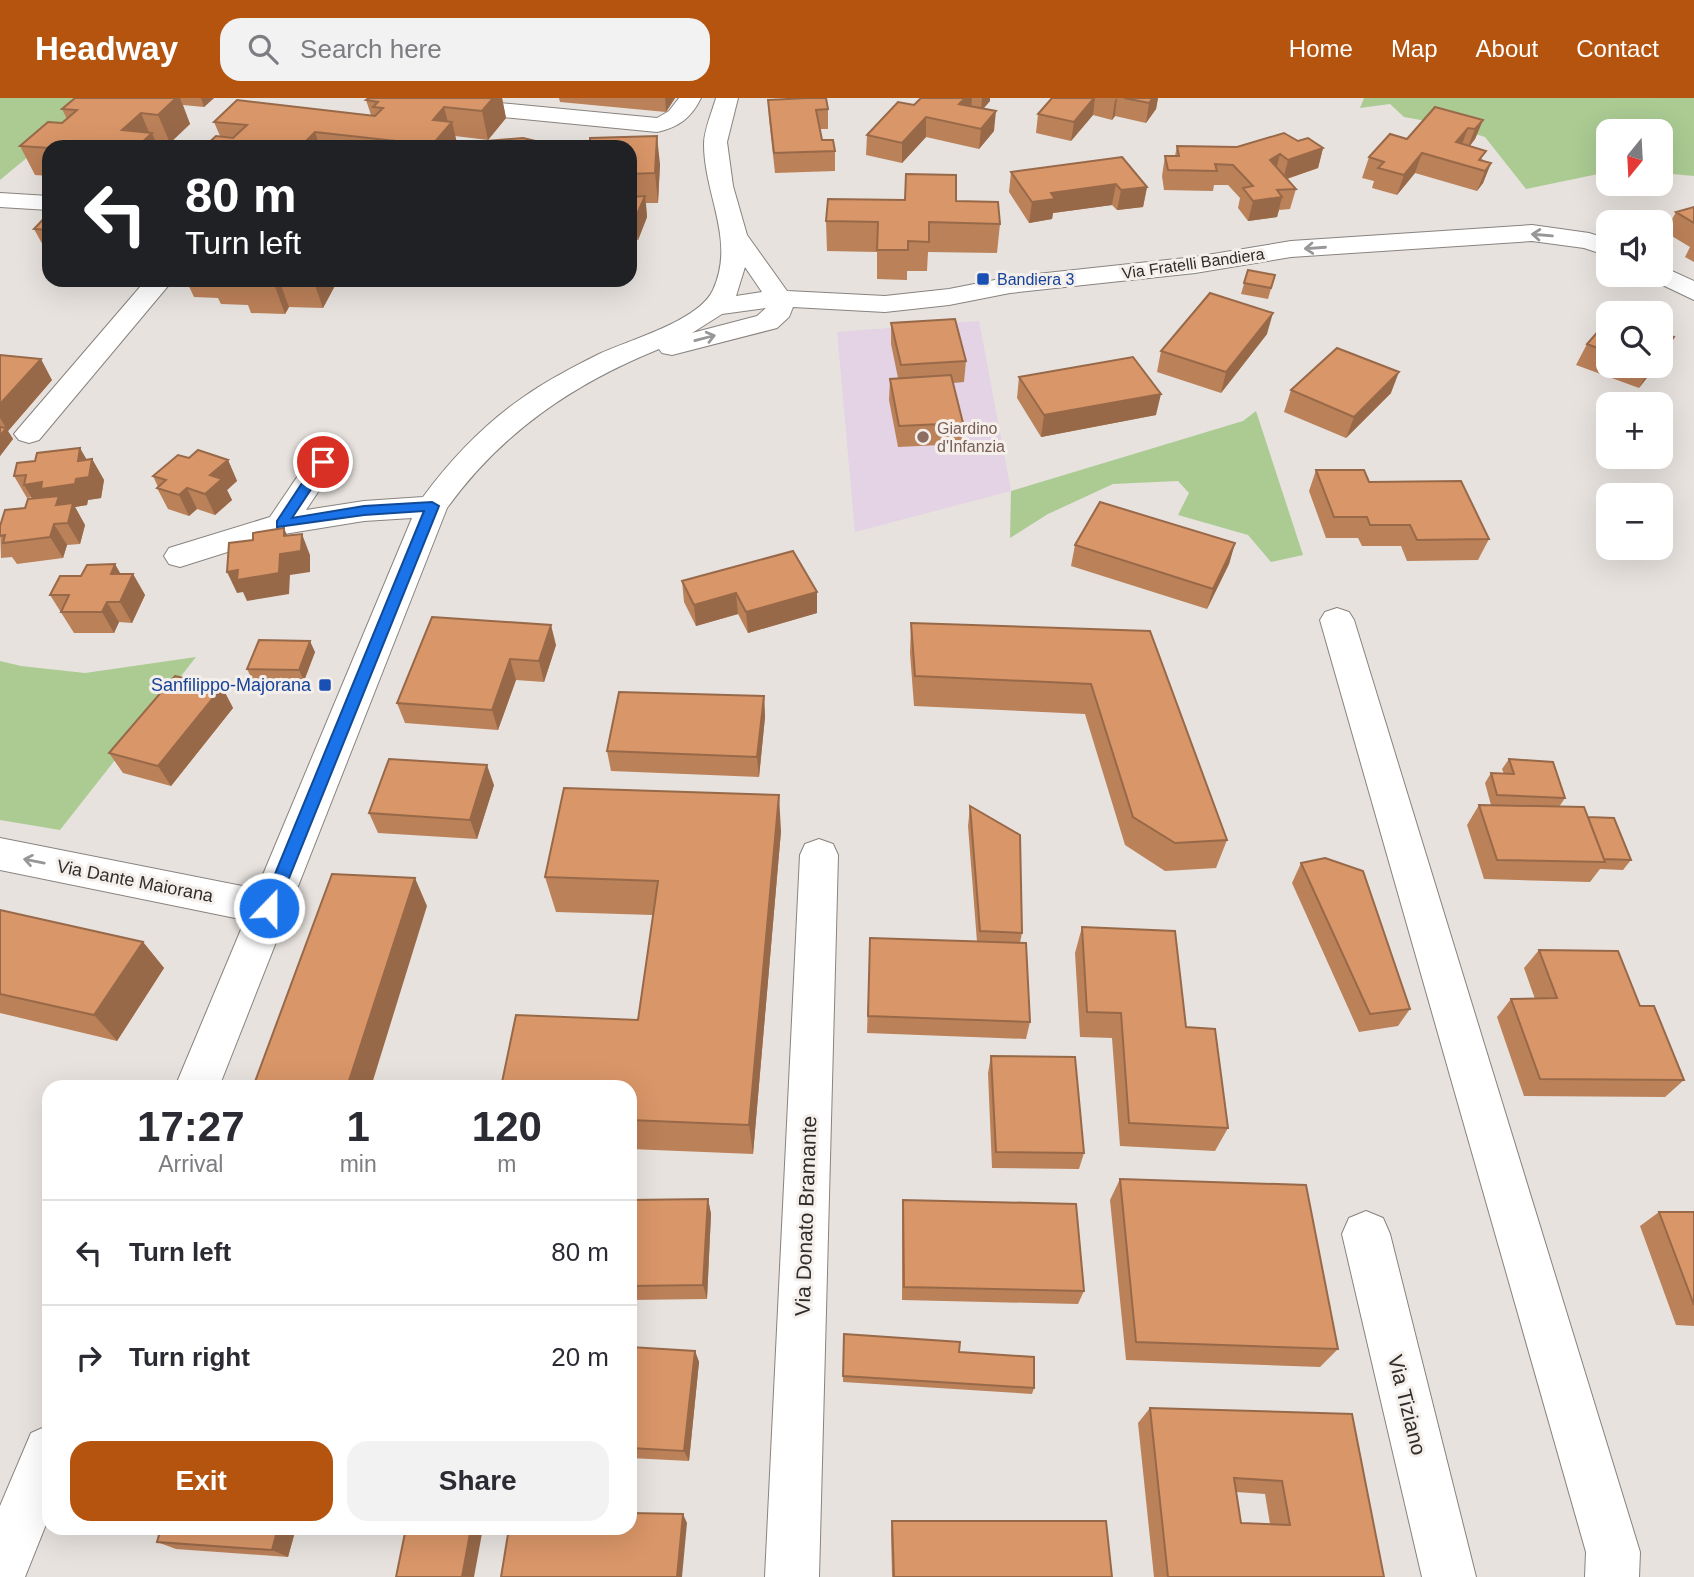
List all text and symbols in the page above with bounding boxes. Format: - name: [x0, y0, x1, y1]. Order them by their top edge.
- search box: [220, 18, 710, 81]
- text: Headway: [35, 30, 178, 67]
- icon: search: [244, 30, 282, 68]
- text: Search here: [300, 34, 442, 64]
- text: Home: [1289, 35, 1353, 62]
- text: Map: [1391, 35, 1438, 62]
- text: About: [1476, 35, 1538, 62]
- text: Contact: [1576, 35, 1659, 62]
- north arrow: [1596, 119, 1673, 196]
- map controls: [1596, 119, 1673, 560]
- icon: left: [70, 168, 161, 259]
- text: 80 m: [185, 168, 297, 222]
- button: sound: [1596, 210, 1673, 287]
- text: Turn left: [185, 225, 301, 261]
- one-way arrow: [1531, 228, 1553, 241]
- one-way arrow: [1304, 242, 1326, 255]
- street label: Via Fratelli Bandiera: [1121, 245, 1266, 282]
- marker: Bandiera 3: [975, 271, 991, 287]
- place label: Bandiera 3: [997, 271, 1074, 288]
- button: search: [1596, 301, 1673, 378]
- one-way arrow: [693, 331, 716, 344]
- button: +: [1596, 392, 1673, 469]
- place label: Giardino d'Infanzia: [937, 420, 1005, 455]
- marker: Giardino d'Infanzia: [915, 429, 931, 445]
- pin: [293, 432, 353, 492]
- icon: arrive: [304, 443, 342, 481]
- button: −: [1596, 483, 1673, 560]
- place label: Sanfilippo-Majorana: [151, 675, 312, 695]
- marker: Sanfilippo-Majorana: [317, 677, 333, 693]
- one-way arrow: [23, 853, 46, 867]
- street label: Via Dante Maiorana: [55, 856, 216, 906]
- position arrow: [232, 871, 306, 945]
- text: 17:27: [137, 1103, 245, 1150]
- text: 1: [346, 1103, 370, 1150]
- text: 120: [472, 1103, 542, 1150]
- street label: Via Donato Bramante: [791, 1115, 820, 1317]
- text: Arrival: [158, 1151, 223, 1177]
- text: min: [340, 1151, 377, 1177]
- text: m: [497, 1151, 516, 1177]
- icon: left: [70, 1234, 108, 1272]
- text: Turn left: [129, 1237, 231, 1267]
- text: 80 m: [551, 1237, 609, 1267]
- icon: right: [70, 1339, 108, 1377]
- text: Turn right: [129, 1342, 250, 1372]
- text: 20 m: [551, 1342, 609, 1372]
- street label: Via Tiziano: [1384, 1352, 1431, 1457]
- button: Exit: [70, 1441, 333, 1521]
- button: Share: [347, 1441, 609, 1521]

